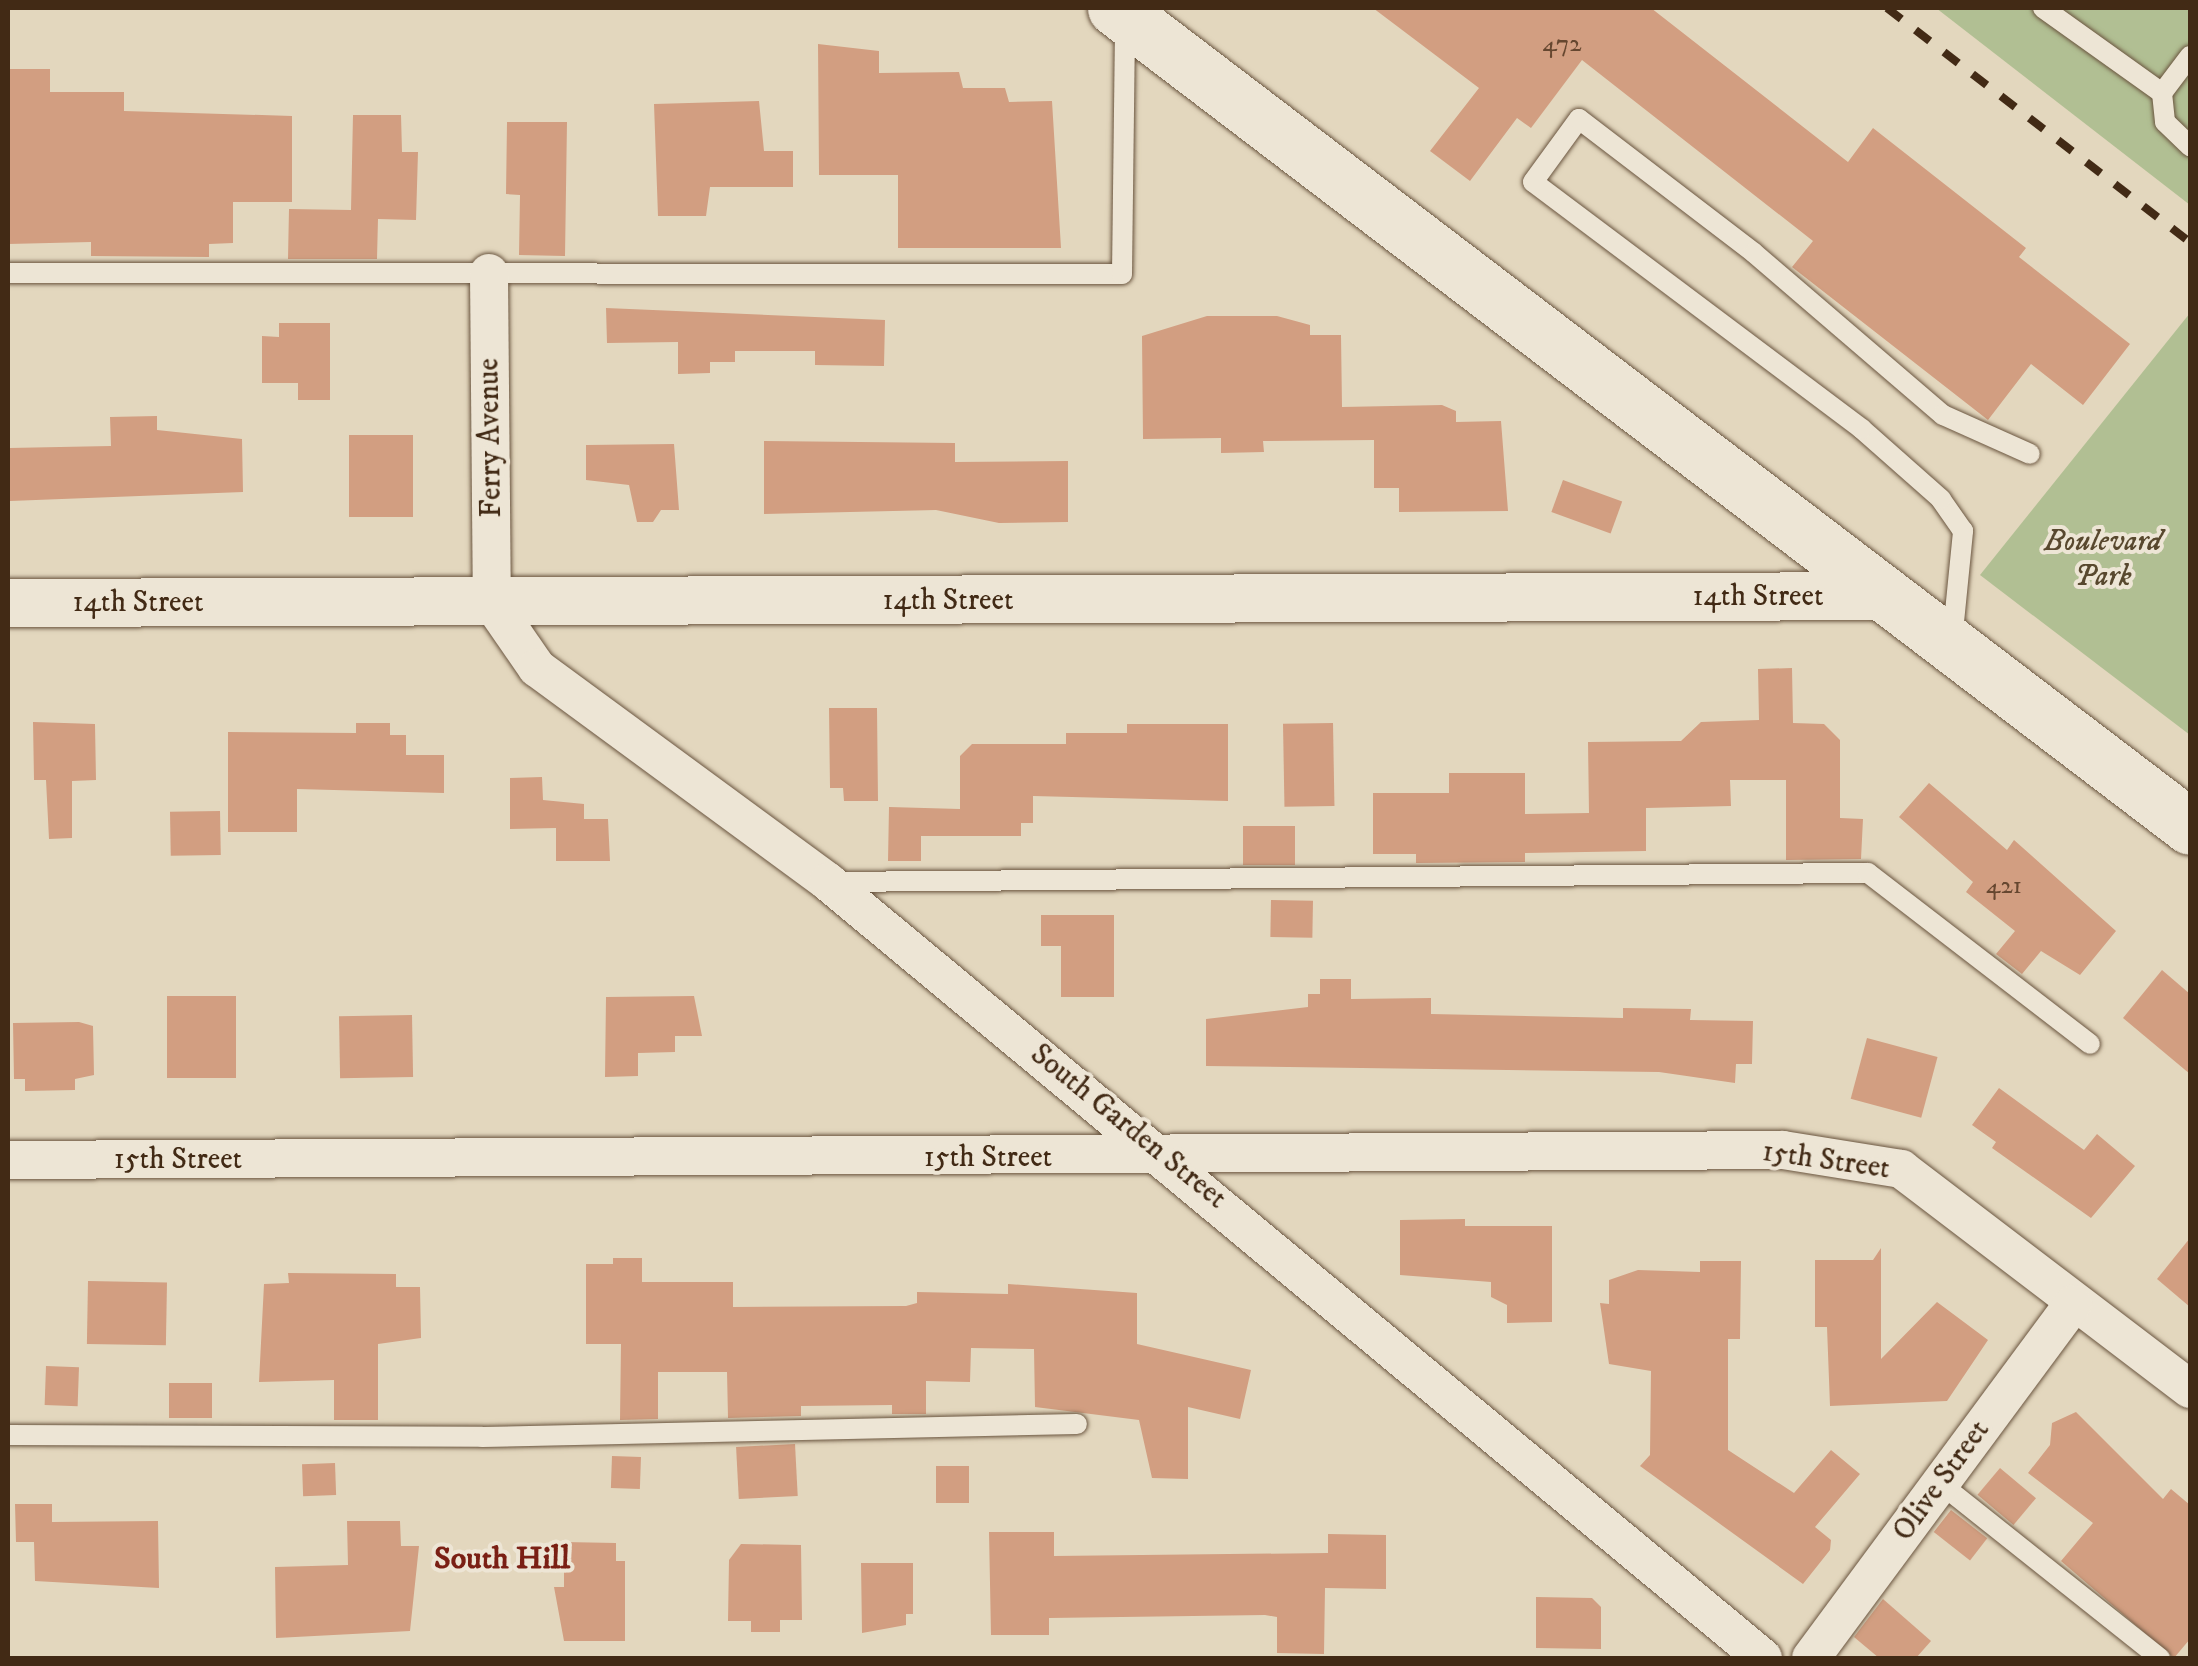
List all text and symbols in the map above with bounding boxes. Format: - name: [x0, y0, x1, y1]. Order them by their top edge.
- house number: 472: [1542, 29, 1582, 59]
- street label: Ferry Avenue: [472, 358, 510, 518]
- park label: Boulevard Park: [2044, 524, 2162, 594]
- street label: 14th Street: [1692, 579, 1824, 615]
- street label: 14th Street: [882, 583, 1014, 619]
- street label: 14th Street: [72, 585, 204, 621]
- house number: 421: [1986, 871, 2022, 901]
- street label: South Garden Street: [1023, 1037, 1233, 1217]
- street label: 15th Street: [1760, 1134, 1892, 1188]
- street label: 15th Street: [924, 1140, 1052, 1176]
- street label: 15th Street: [114, 1142, 242, 1178]
- street label: Olive Street: [1886, 1414, 1998, 1548]
- district label: South Hill: [434, 1540, 570, 1578]

